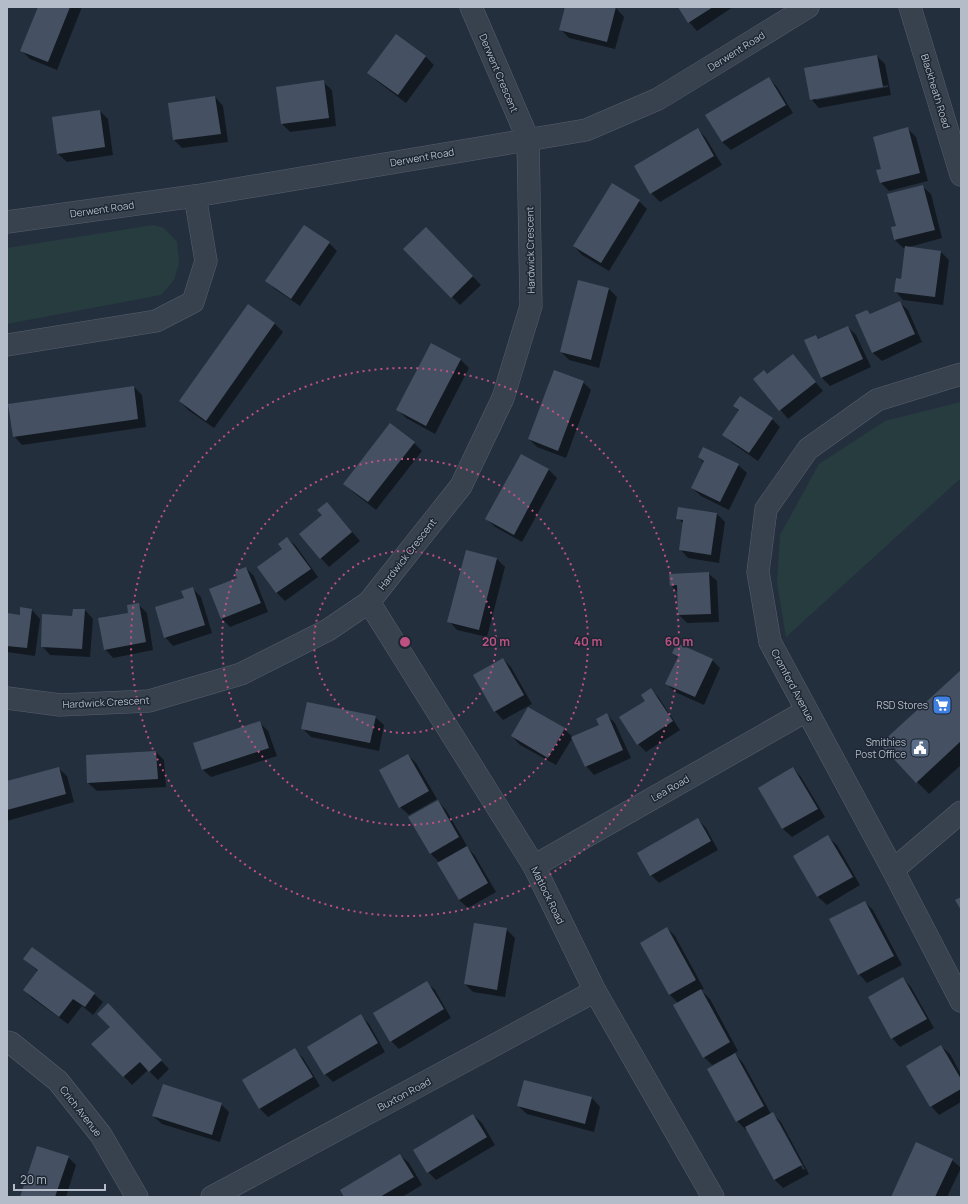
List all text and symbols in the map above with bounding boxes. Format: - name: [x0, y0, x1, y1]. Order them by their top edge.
- street label: Derwent Road: [705, 28, 767, 74]
- street label: Derwent Crescent: [476, 32, 522, 114]
- street label: Blackheath Road: [918, 52, 954, 130]
- street label: Derwent Road: [389, 144, 455, 170]
- street label: Derwent Road: [69, 198, 135, 220]
- street label: Hardwick Crescent: [522, 206, 538, 294]
- street label: Hardwick Crescent: [375, 515, 439, 593]
- text: 20 m: [482, 633, 510, 650]
- text: 40 m: [574, 633, 602, 650]
- text: 60 m: [665, 633, 693, 650]
- centre of rings: [398, 635, 412, 649]
- street label: Cromford Avenue: [768, 646, 818, 724]
- street label: Hardwick Crescent: [62, 693, 150, 711]
- supermarket icon: RSD Stores: [931, 694, 953, 716]
- place label: RSD Stores: [876, 698, 928, 712]
- place label: Smithies Post Office: [855, 735, 906, 761]
- public building icon: Smithies Post Office: [909, 737, 931, 759]
- street label: Lea Road: [648, 771, 692, 805]
- street label: Matlock Road: [528, 864, 568, 926]
- street label: Buxton Road: [375, 1074, 433, 1114]
- street label: Crich Avenue: [57, 1083, 105, 1139]
- scale bar: [14, 1166, 105, 1192]
- text: 20 m: [20, 1171, 47, 1188]

